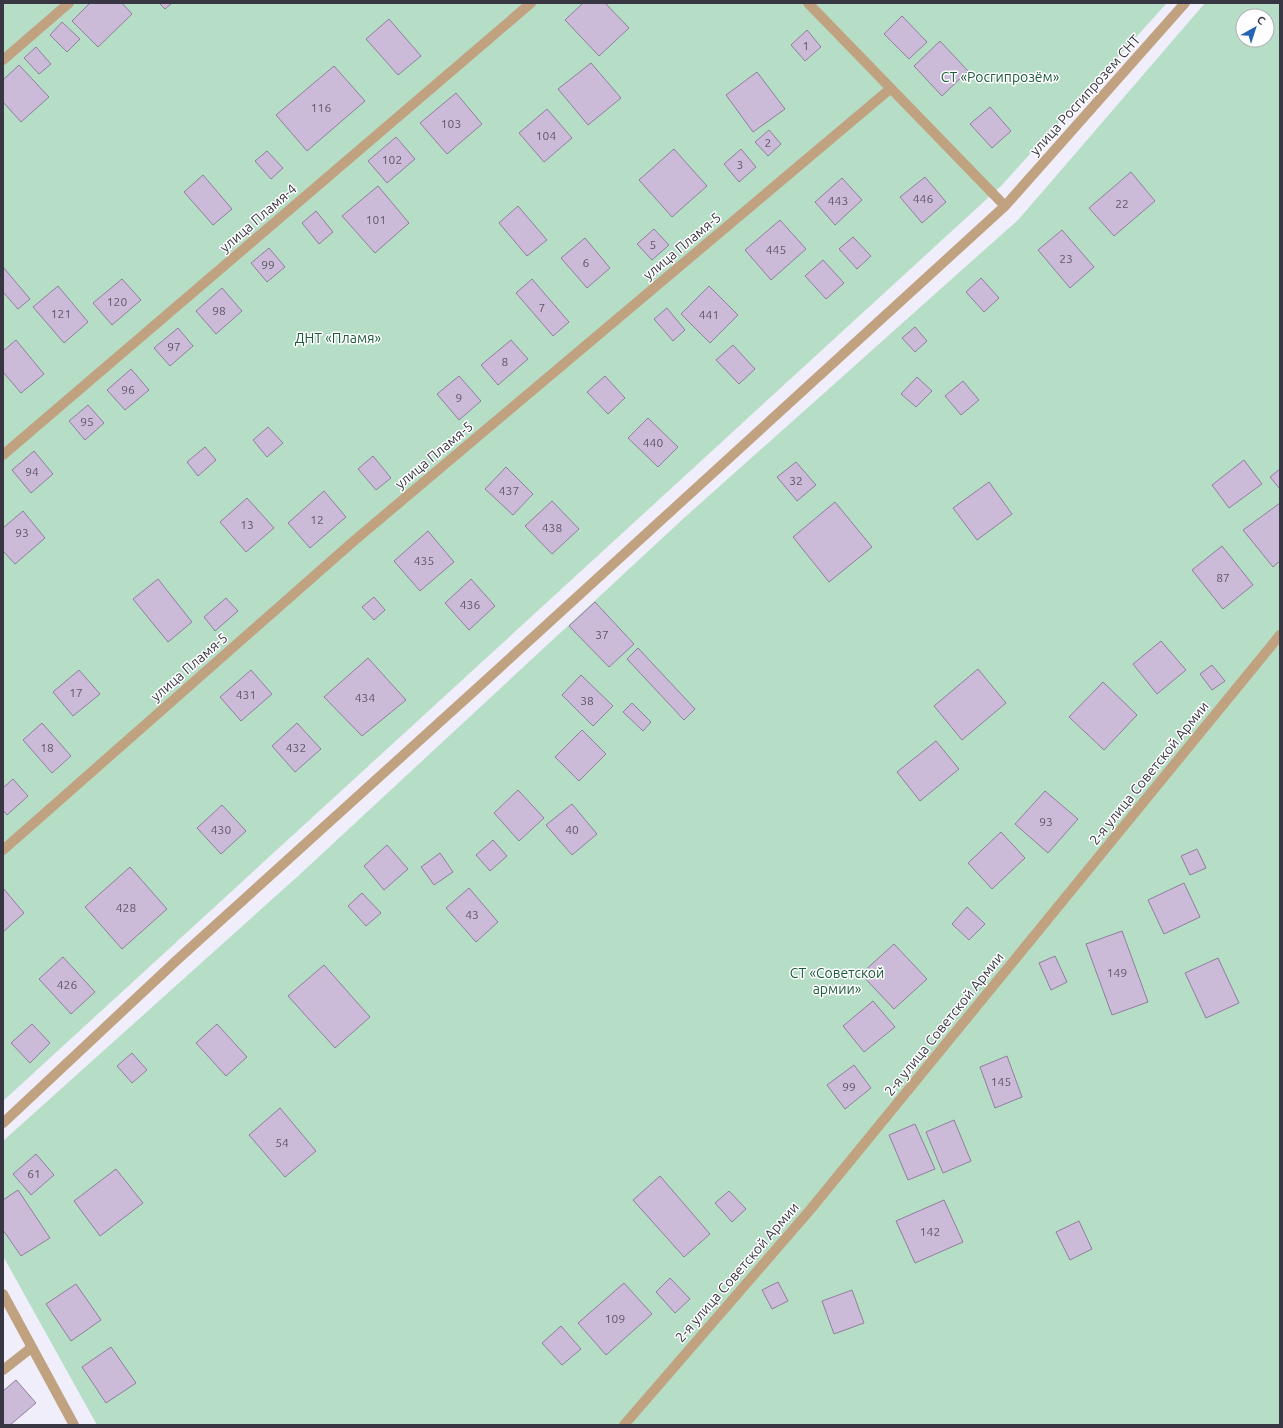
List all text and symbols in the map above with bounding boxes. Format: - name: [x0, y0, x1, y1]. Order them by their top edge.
- north arrow: [1235, 8, 1275, 48]
- text: С: [1255, 13, 1268, 27]
- street label: улица Росгипрозем СНТ: [1027, 31, 1143, 159]
- house number: 1: [803, 39, 809, 52]
- park label: СТ «Росгипрозём»: [941, 69, 1060, 85]
- house number: 116: [311, 101, 331, 114]
- house number: 103: [441, 117, 461, 130]
- house number: 104: [536, 129, 556, 142]
- house number: 2: [765, 136, 771, 149]
- house number: 102: [382, 153, 402, 166]
- house number: 3: [737, 158, 743, 171]
- street label: улица Пламя-4: [216, 180, 300, 256]
- house number: 446: [913, 192, 933, 205]
- house number: 443: [828, 194, 848, 207]
- house number: 22: [1115, 197, 1129, 210]
- street label: улица Пламя-5: [640, 209, 724, 283]
- house number: 101: [366, 213, 386, 226]
- house number: 5: [650, 238, 656, 251]
- house number: 445: [766, 243, 786, 256]
- house number: 23: [1059, 252, 1073, 265]
- house number: 6: [583, 256, 590, 269]
- house number: 99: [261, 258, 275, 271]
- house number: 120: [107, 295, 127, 308]
- house number: 7: [539, 301, 545, 314]
- house number: 98: [212, 304, 226, 317]
- house number: 121: [51, 307, 71, 320]
- house number: 441: [699, 308, 719, 321]
- park label: ДНТ «Пламя»: [295, 330, 382, 346]
- house number: 97: [167, 340, 181, 353]
- house number: 8: [502, 355, 509, 368]
- house number: 96: [121, 383, 135, 396]
- house number: 9: [456, 391, 462, 404]
- house number: 95: [80, 415, 94, 428]
- street label: улица Пламя-5: [392, 418, 476, 492]
- house number: 440: [643, 436, 663, 449]
- house number: 94: [25, 465, 39, 478]
- house number: 32: [789, 474, 803, 487]
- house number: 437: [499, 484, 519, 497]
- house number: 12: [310, 513, 324, 526]
- house number: 13: [240, 518, 254, 531]
- house number: 438: [542, 521, 562, 534]
- house number: 93: [15, 526, 29, 539]
- house number: 435: [414, 554, 434, 567]
- house number: 87: [1216, 571, 1230, 584]
- house number: 436: [460, 598, 480, 611]
- house number: 37: [595, 628, 609, 641]
- street label: улица Пламя-5: [147, 629, 231, 705]
- house number: 17: [69, 686, 83, 699]
- house number: 431: [236, 688, 256, 701]
- house number: 434: [355, 691, 375, 704]
- house number: 38: [580, 694, 594, 707]
- street label: 2-я улица Советской Армии: [1086, 698, 1212, 848]
- house number: 18: [40, 741, 54, 754]
- house number: 432: [286, 741, 306, 754]
- house number: 93: [1039, 815, 1053, 828]
- house number: 430: [211, 823, 231, 836]
- house number: 40: [565, 823, 579, 836]
- house number: 428: [116, 901, 136, 914]
- house number: 43: [465, 908, 479, 921]
- street label: 2-я улица Советской Армии: [881, 949, 1007, 1099]
- park label: СТ «Советской армии»: [790, 965, 884, 997]
- house number: 149: [1107, 966, 1127, 979]
- house number: 426: [57, 978, 77, 991]
- house number: 145: [991, 1075, 1011, 1088]
- house number: 99: [842, 1080, 856, 1093]
- house number: 54: [275, 1136, 289, 1149]
- house number: 61: [27, 1167, 41, 1180]
- street label: 2-я улица Советской Армии: [672, 1199, 802, 1345]
- house number: 142: [920, 1225, 940, 1238]
- house number: 109: [605, 1312, 625, 1325]

